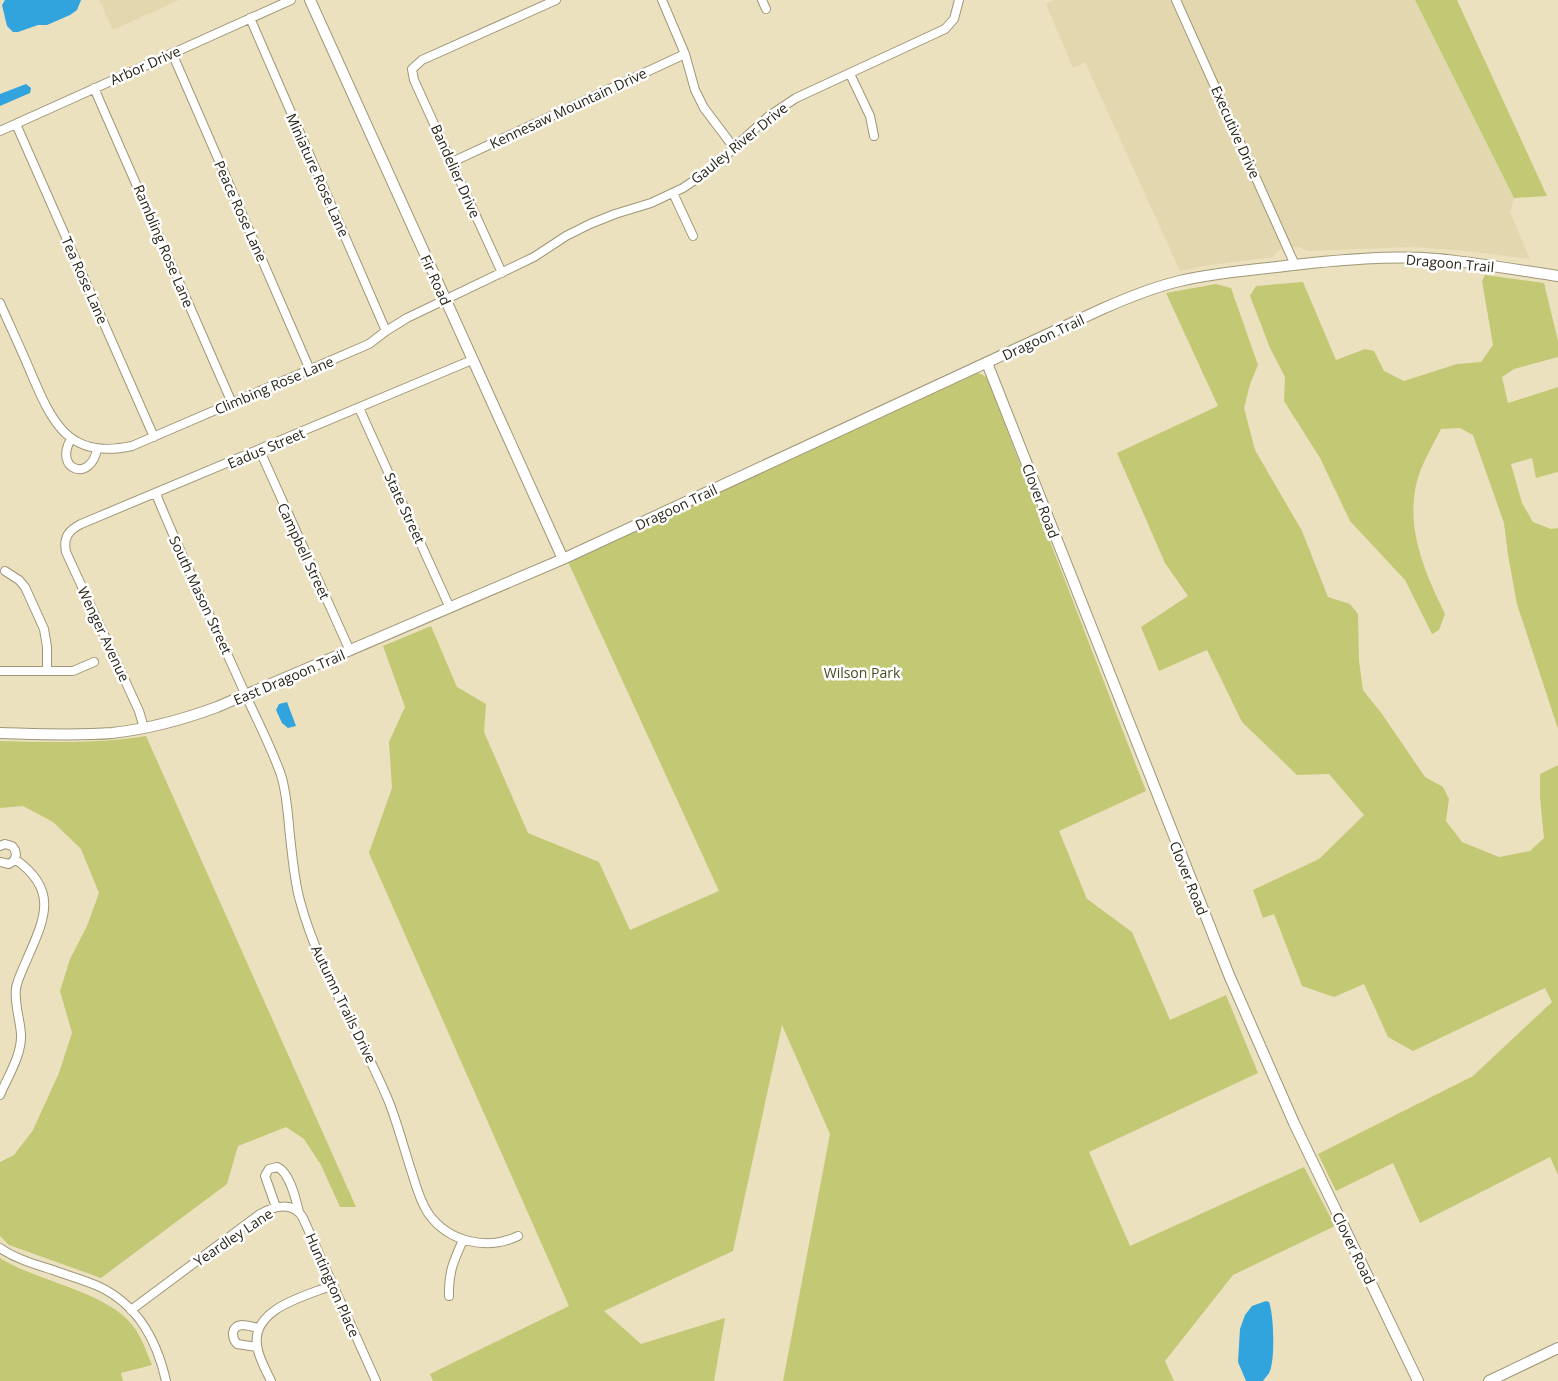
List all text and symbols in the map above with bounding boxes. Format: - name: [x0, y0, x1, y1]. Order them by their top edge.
- street label: Arbor Drive: [107, 41, 183, 89]
- street label: Kennesaw Mountain Drive: [486, 63, 650, 153]
- street label: Executive Drive: [1207, 83, 1265, 181]
- street label: Gauley River Drive: [687, 98, 791, 188]
- street label: Miniature Rose Lane: [282, 110, 354, 240]
- street label: Bandelier Drive: [427, 121, 485, 221]
- street label: Peace Rose Lane: [210, 157, 272, 265]
- street label: Rambling Rose Lane: [130, 182, 199, 310]
- street label: Tea Rose Lane: [57, 233, 113, 327]
- street label: Dragoon Trail: [1405, 250, 1495, 276]
- street label: Fir Road: [416, 252, 456, 308]
- street label: Dragoon Trail: [999, 310, 1087, 364]
- street label: Climbing Rose Lane: [212, 351, 337, 419]
- street label: Eadus Street: [224, 423, 308, 473]
- street label: Clover Road: [1018, 461, 1064, 541]
- street label: State Street: [380, 470, 430, 546]
- street label: Dragoon Trail: [632, 480, 720, 534]
- street label: Campbell Street: [273, 500, 335, 602]
- street label: South Mason Street: [165, 533, 237, 657]
- street label: Wenger Avenue: [74, 583, 134, 685]
- street label: East Dragoon Trail: [230, 645, 348, 709]
- park label: Wilson Park: [824, 663, 901, 682]
- street label: Clover Road: [1166, 838, 1212, 918]
- street label: Autumn Trails Drive: [307, 942, 381, 1066]
- street label: Yeardley Lane: [190, 1204, 276, 1270]
- street label: Clover Road: [1328, 1209, 1380, 1287]
- street label: Huntington Place: [302, 1230, 365, 1340]

